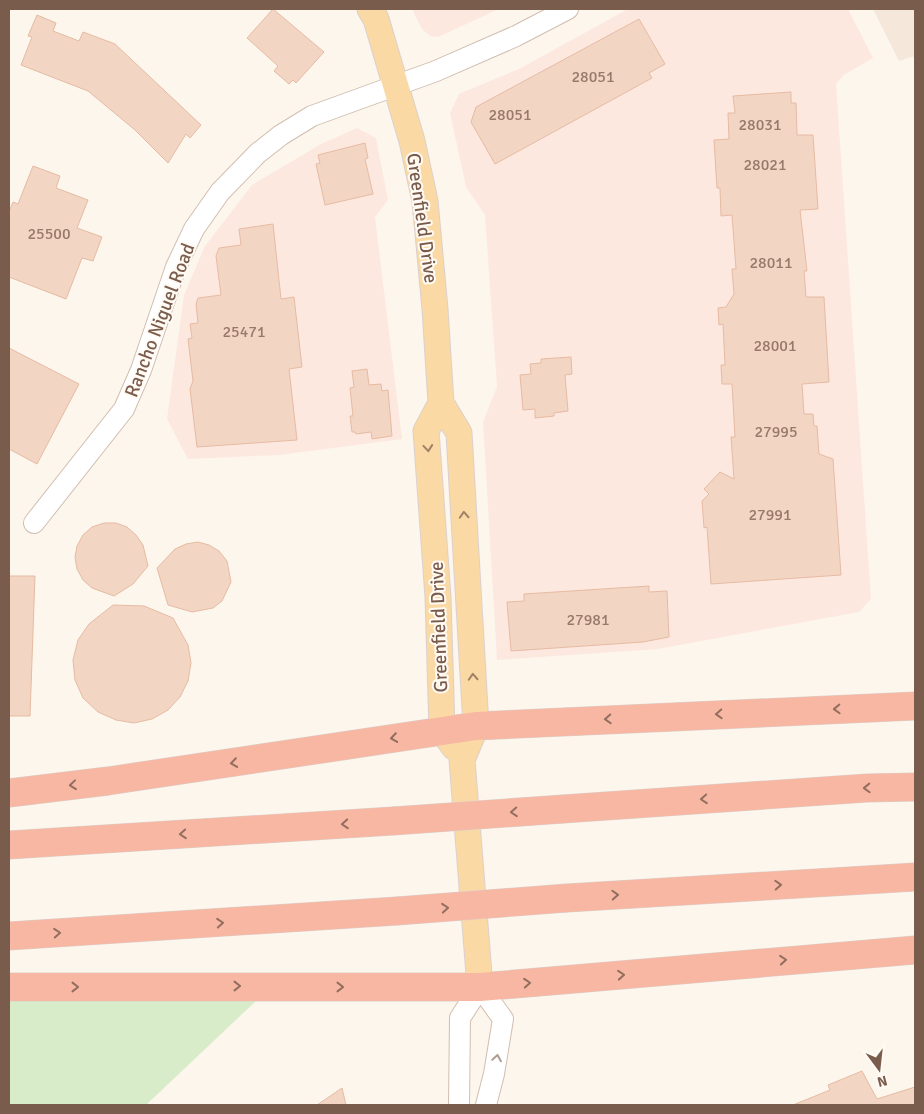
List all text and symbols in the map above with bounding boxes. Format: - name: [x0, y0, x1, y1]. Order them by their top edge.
- house number: 28051: [571, 67, 615, 87]
- house number: 28051: [488, 105, 532, 125]
- house number: 28031: [738, 115, 782, 135]
- street label: Greenfield Drive: [401, 152, 443, 285]
- house number: 28021: [743, 155, 787, 175]
- house number: 25500: [27, 224, 71, 244]
- street label: Rancho Niguel Road: [120, 240, 200, 401]
- house number: 28011: [749, 253, 793, 273]
- house number: 25471: [222, 322, 266, 342]
- house number: 28001: [753, 336, 797, 356]
- house number: 27995: [754, 422, 798, 442]
- one-way arrow: [422, 444, 433, 452]
- house number: 27991: [748, 505, 792, 525]
- one-way arrow: [459, 511, 470, 519]
- street label: Greenfield Drive: [425, 561, 453, 693]
- house number: 27981: [566, 610, 610, 630]
- one-way arrow: [468, 673, 479, 681]
- one-way arrow: [833, 703, 841, 714]
- one-way arrow: [715, 708, 723, 719]
- one-way arrow: [603, 714, 611, 725]
- one-way arrow: [390, 732, 398, 743]
- one-way arrow: [229, 757, 237, 768]
- one-way arrow: [68, 779, 76, 790]
- one-way arrow: [862, 783, 870, 794]
- one-way arrow: [700, 793, 708, 804]
- one-way arrow: [510, 806, 518, 817]
- one-way arrow: [341, 818, 349, 829]
- one-way arrow: [178, 829, 186, 840]
- one-way arrow: [774, 880, 782, 891]
- one-way arrow: [612, 889, 620, 900]
- one-way arrow: [441, 902, 449, 913]
- one-way arrow: [216, 917, 224, 928]
- one-way arrow: [54, 928, 62, 939]
- one-way arrow: [779, 955, 787, 966]
- one-way arrow: [617, 969, 625, 980]
- one-way arrow: [523, 978, 531, 989]
- one-way arrow: [234, 981, 242, 991]
- one-way arrow: [72, 982, 79, 992]
- one-way arrow: [336, 982, 344, 992]
- north arrow: [854, 1044, 904, 1094]
- one-way arrow: [491, 1053, 501, 1062]
- text: N: [875, 1072, 889, 1091]

